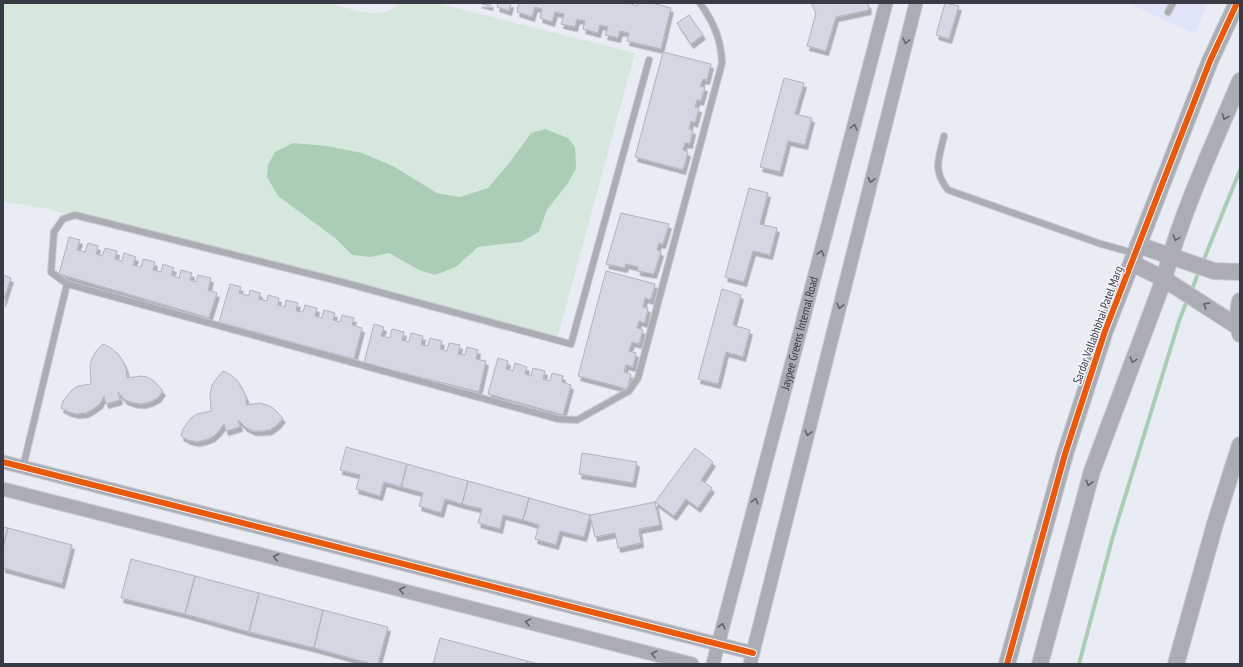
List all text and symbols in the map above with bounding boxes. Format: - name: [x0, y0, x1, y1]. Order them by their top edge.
- one-way arrow: [902, 37, 911, 44]
- one-way arrow: [1222, 113, 1230, 121]
- one-way arrow: [849, 124, 857, 130]
- one-way arrow: [867, 177, 876, 184]
- one-way arrow: [1173, 234, 1181, 241]
- one-way arrow: [816, 250, 824, 256]
- street label: Sardar Vallabhbhai Patel Marg: [1069, 264, 1126, 386]
- street label: Jaypee Greens Internal Road: [777, 275, 821, 392]
- one-way arrow: [836, 303, 844, 310]
- one-way arrow: [1203, 303, 1210, 310]
- one-way arrow: [1130, 357, 1138, 364]
- one-way arrow: [804, 429, 813, 436]
- one-way arrow: [1085, 479, 1094, 486]
- one-way arrow: [751, 497, 759, 504]
- one-way arrow: [273, 554, 279, 562]
- one-way arrow: [399, 586, 405, 594]
- one-way arrow: [525, 618, 532, 627]
- one-way arrow: [718, 623, 726, 629]
- one-way arrow: [651, 651, 657, 659]

